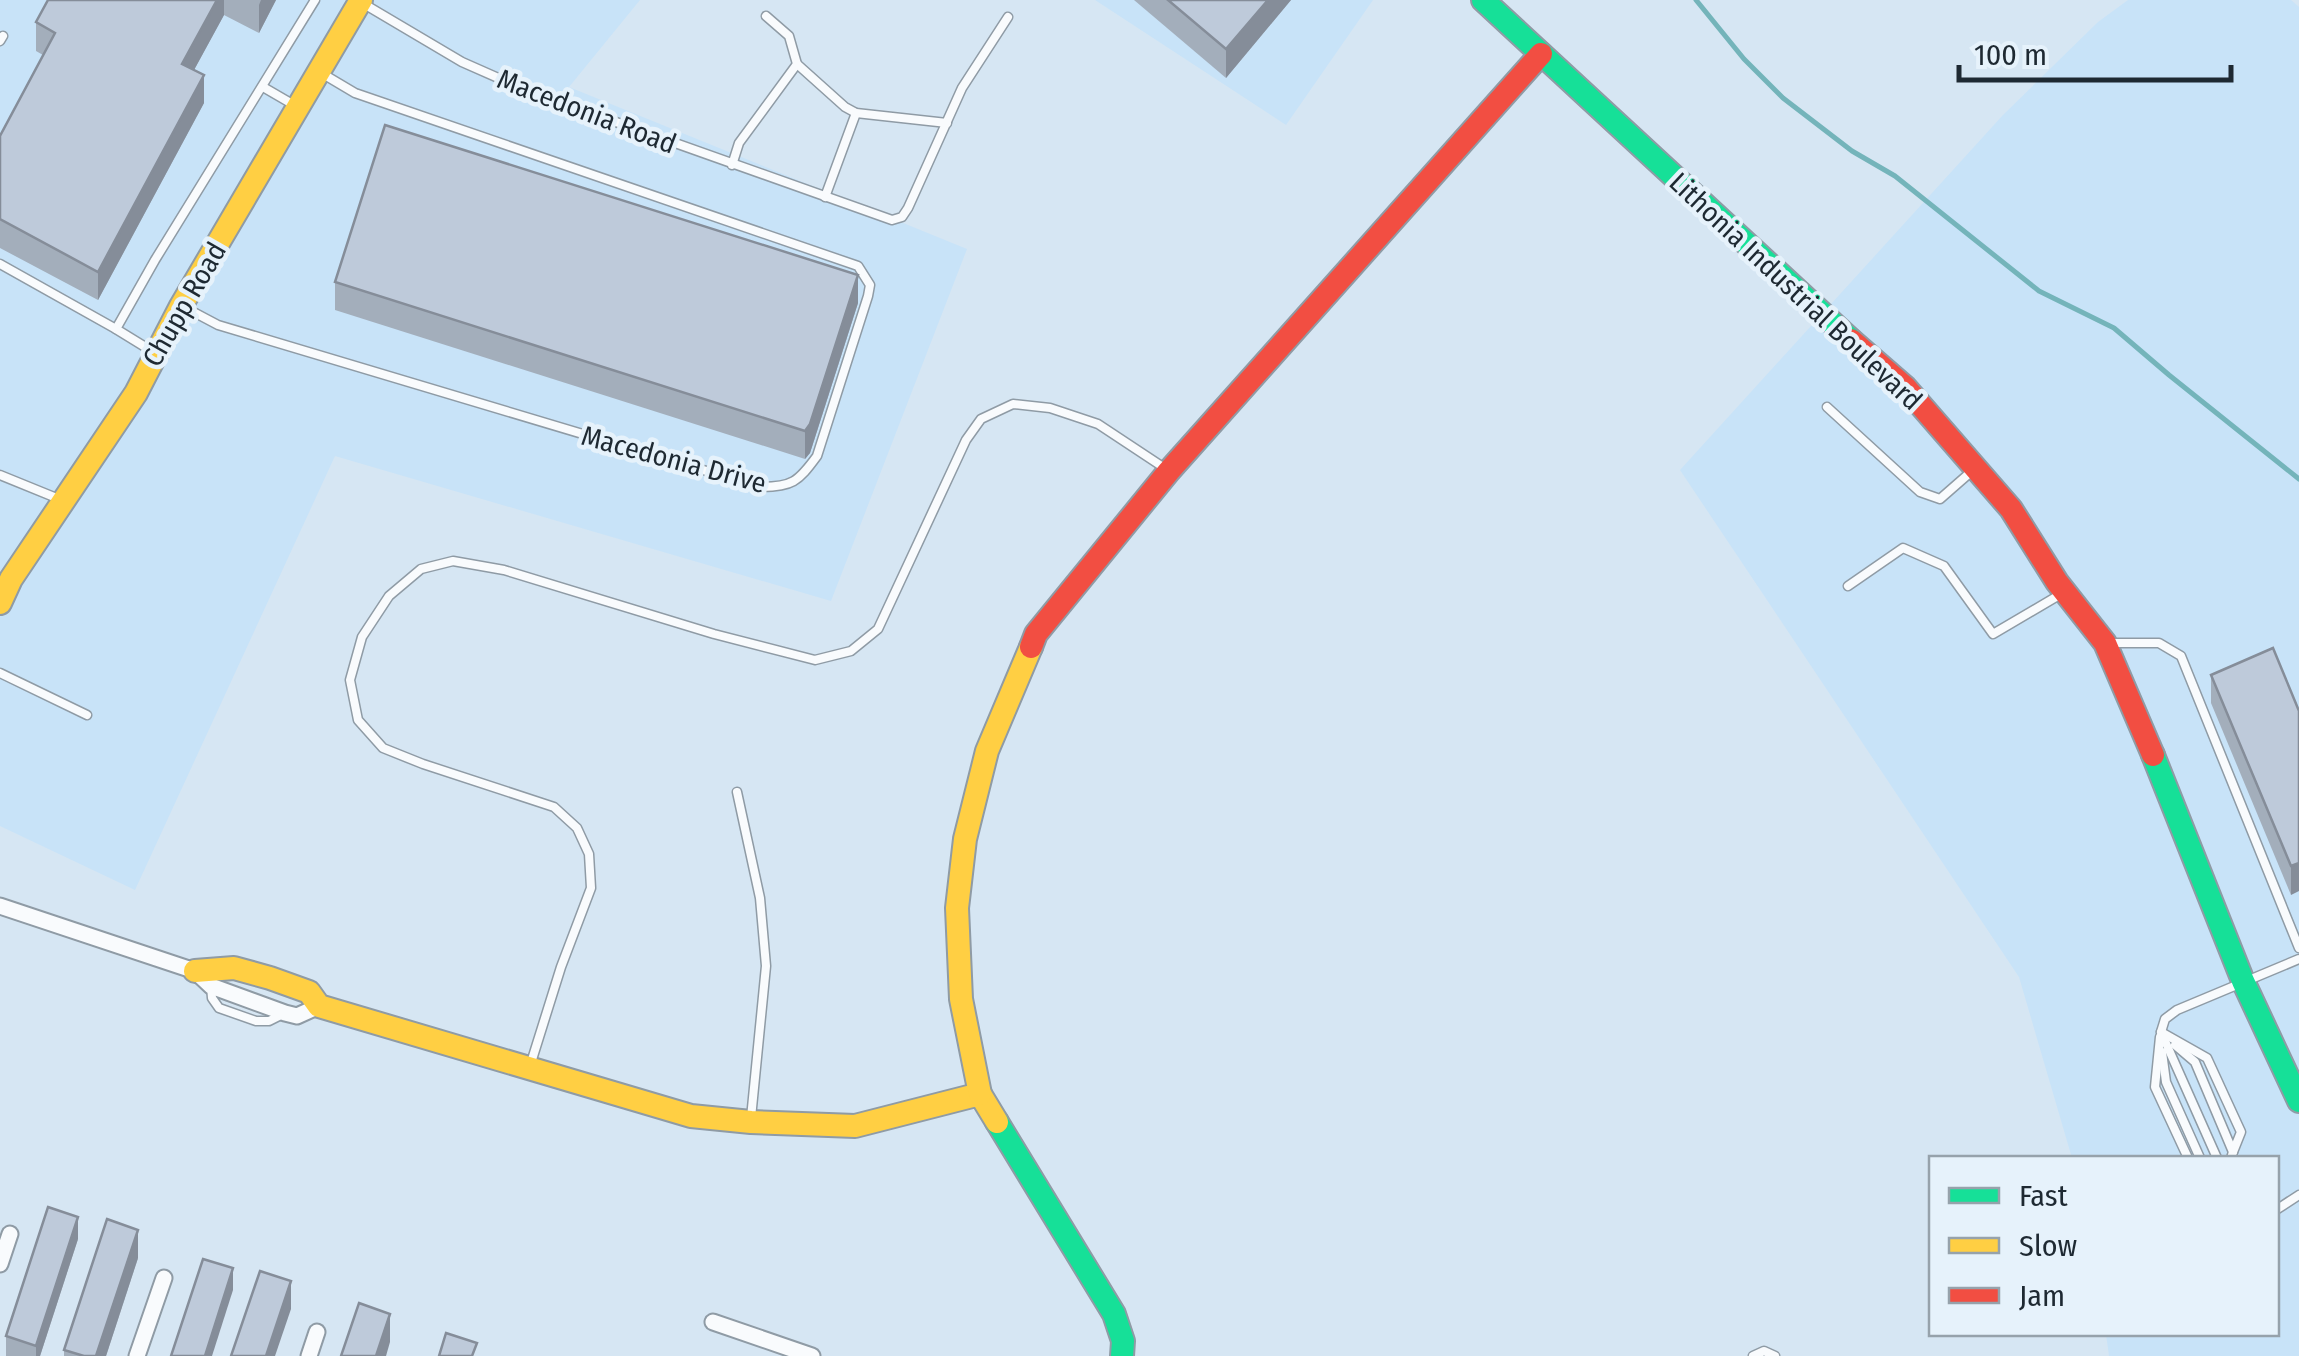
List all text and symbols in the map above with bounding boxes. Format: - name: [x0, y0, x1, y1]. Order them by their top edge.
- scale bar: [1959, 20, 2232, 82]
- text: 100 m: [1974, 37, 2047, 73]
- street label: Macedonia Road: [493, 62, 681, 161]
- street label: Lithonia Industrial Boulevard: [1663, 166, 1929, 417]
- street label: Chupp Road: [136, 236, 233, 372]
- street label: Macedonia Drive: [578, 419, 770, 500]
- legend: [1929, 1156, 2279, 1336]
- text: Fast: [2019, 1178, 2068, 1214]
- text: Slow: [2019, 1228, 2077, 1264]
- text: Jam: [2019, 1278, 2065, 1314]

